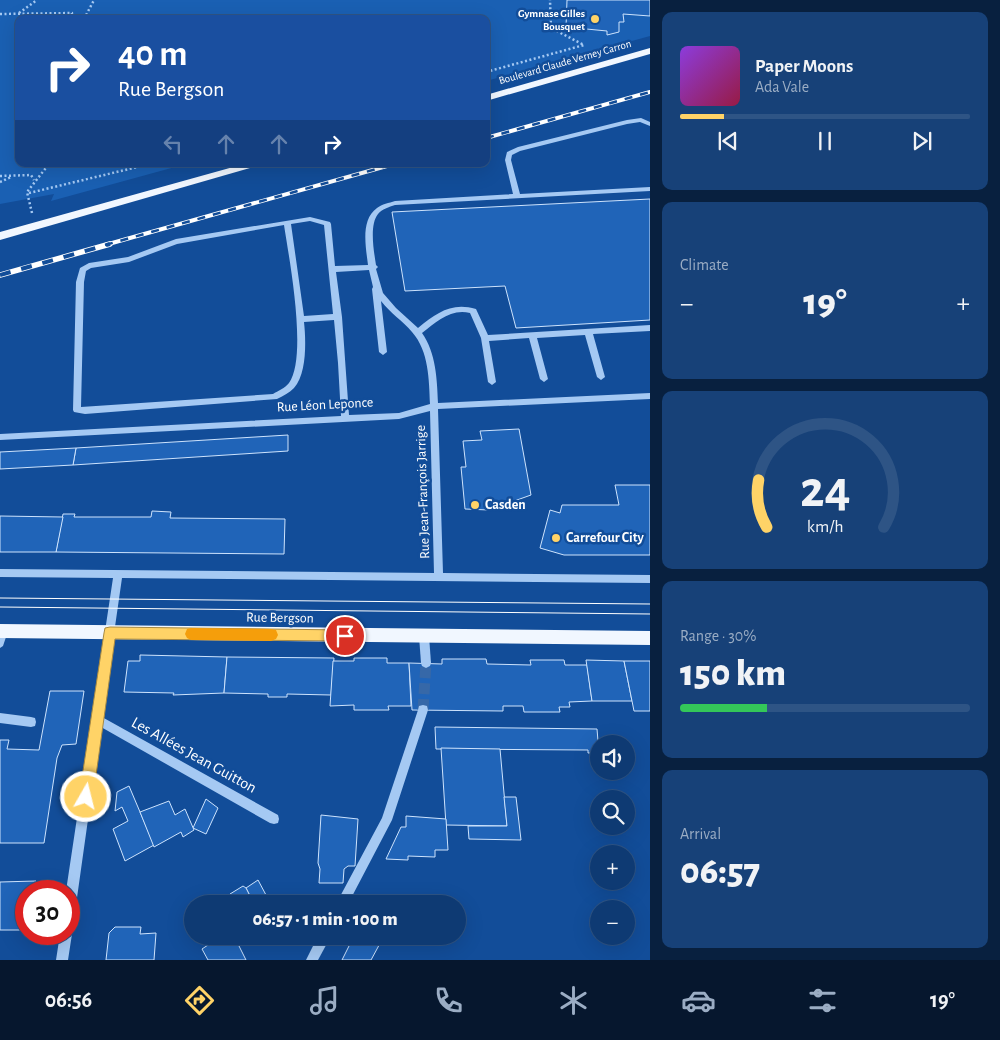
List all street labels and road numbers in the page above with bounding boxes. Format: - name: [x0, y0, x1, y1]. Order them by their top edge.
- street label: Boulevard Claude Verney Carron: [498, 38, 632, 86]
- street label: Rue Léon Leponce: [276, 395, 374, 415]
- street label: Rue Jean-François Jarrige: [414, 425, 432, 559]
- street label: Rue Bergson: [246, 610, 314, 626]
- street label: Les Allées Jean Guitton: [129, 714, 259, 796]

